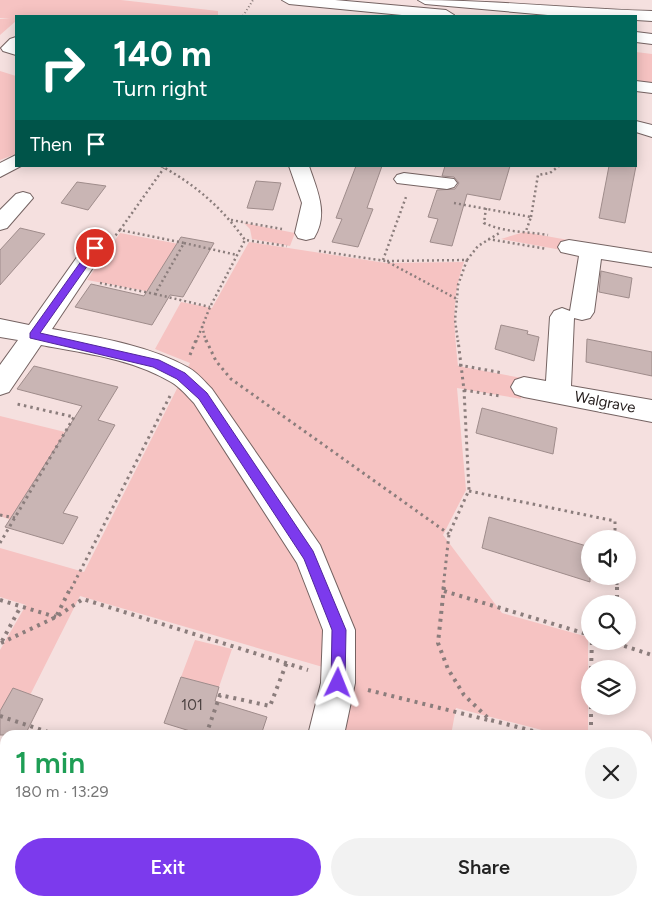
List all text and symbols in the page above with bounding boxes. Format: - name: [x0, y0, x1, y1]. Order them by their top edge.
- text: 140 m: [113, 33, 211, 75]
- icon: right: [30, 35, 95, 100]
- text: Turn right: [113, 75, 208, 102]
- icon: arrive: [82, 130, 110, 158]
- text: Then: [30, 133, 72, 156]
- pin: [74, 227, 116, 269]
- icon: arrive: [81, 234, 109, 262]
- street label: Walgrave: [573, 387, 637, 417]
- map controls: [581, 530, 636, 715]
- button: sound: [581, 530, 636, 585]
- button: search: [581, 595, 636, 650]
- position arrow: [311, 656, 363, 708]
- button: layers: [581, 660, 636, 715]
- house number: 101: [181, 696, 203, 714]
- text: 1 min: [15, 744, 85, 781]
- button: close: [585, 747, 637, 799]
- text: 180 m · 13:29: [15, 782, 109, 801]
- button: Exit: [15, 838, 321, 896]
- button: Share: [331, 838, 637, 896]

